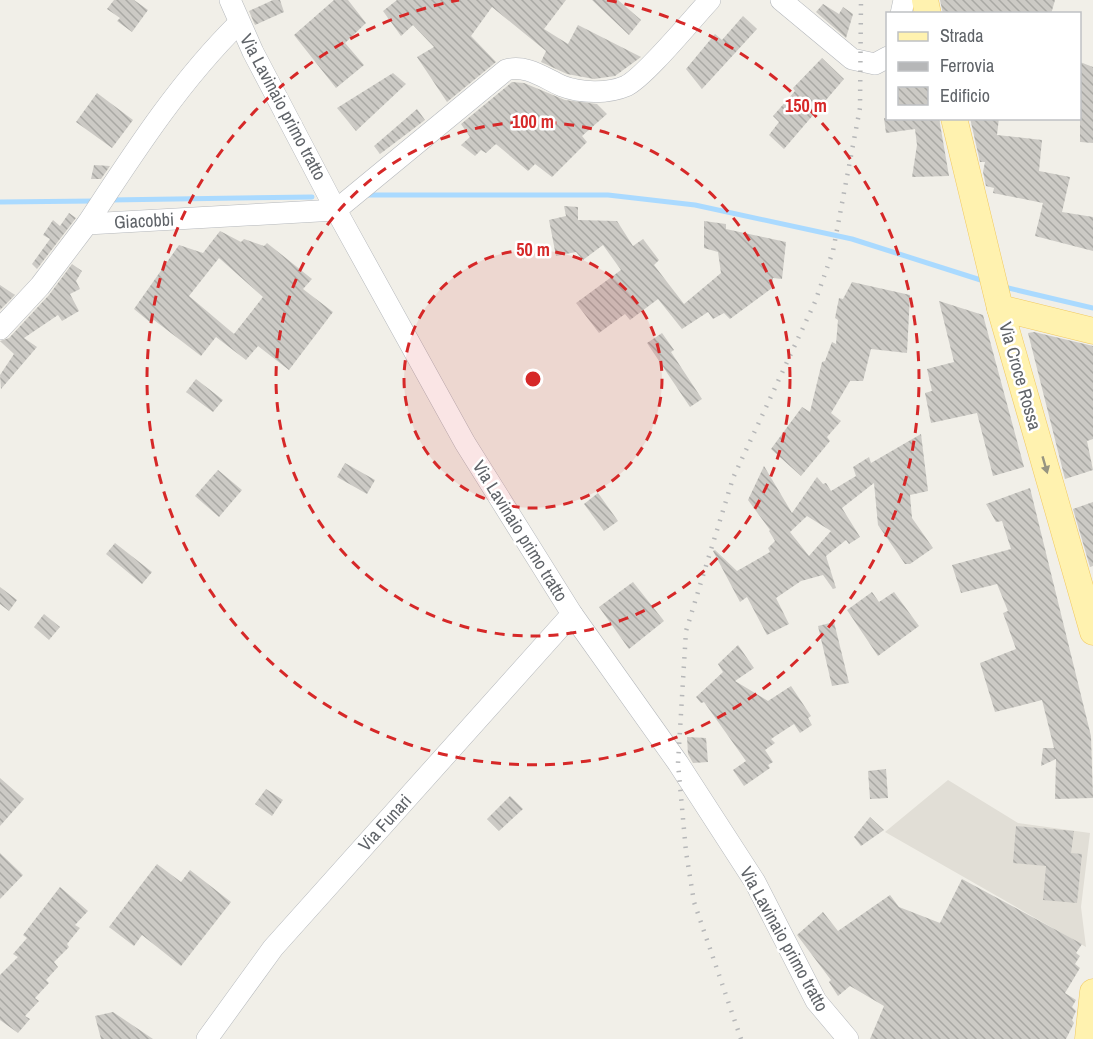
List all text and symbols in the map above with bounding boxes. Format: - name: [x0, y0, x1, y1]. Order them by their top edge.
- legend: [886, 12, 1081, 120]
- text: Strada: [940, 23, 984, 48]
- street label: Via Lavinaio primo tratto: [234, 29, 333, 184]
- text: Ferrovia: [940, 53, 994, 78]
- text: Edificio: [940, 83, 990, 108]
- text: 150 m: [785, 93, 827, 118]
- text: 100 m: [512, 109, 554, 134]
- street label: Giacobbi: [113, 206, 175, 235]
- text: 50 m: [516, 237, 550, 262]
- street label: Via Croce Rossa: [993, 319, 1048, 433]
- centre of rings: [523, 369, 543, 389]
- street label: Via Lavinaio primo tratto: [467, 455, 574, 606]
- one-way arrow: [1041, 456, 1050, 474]
- street label: Via Funari: [352, 789, 417, 857]
- street label: Via Lavinaio primo tratto: [734, 862, 835, 1016]

